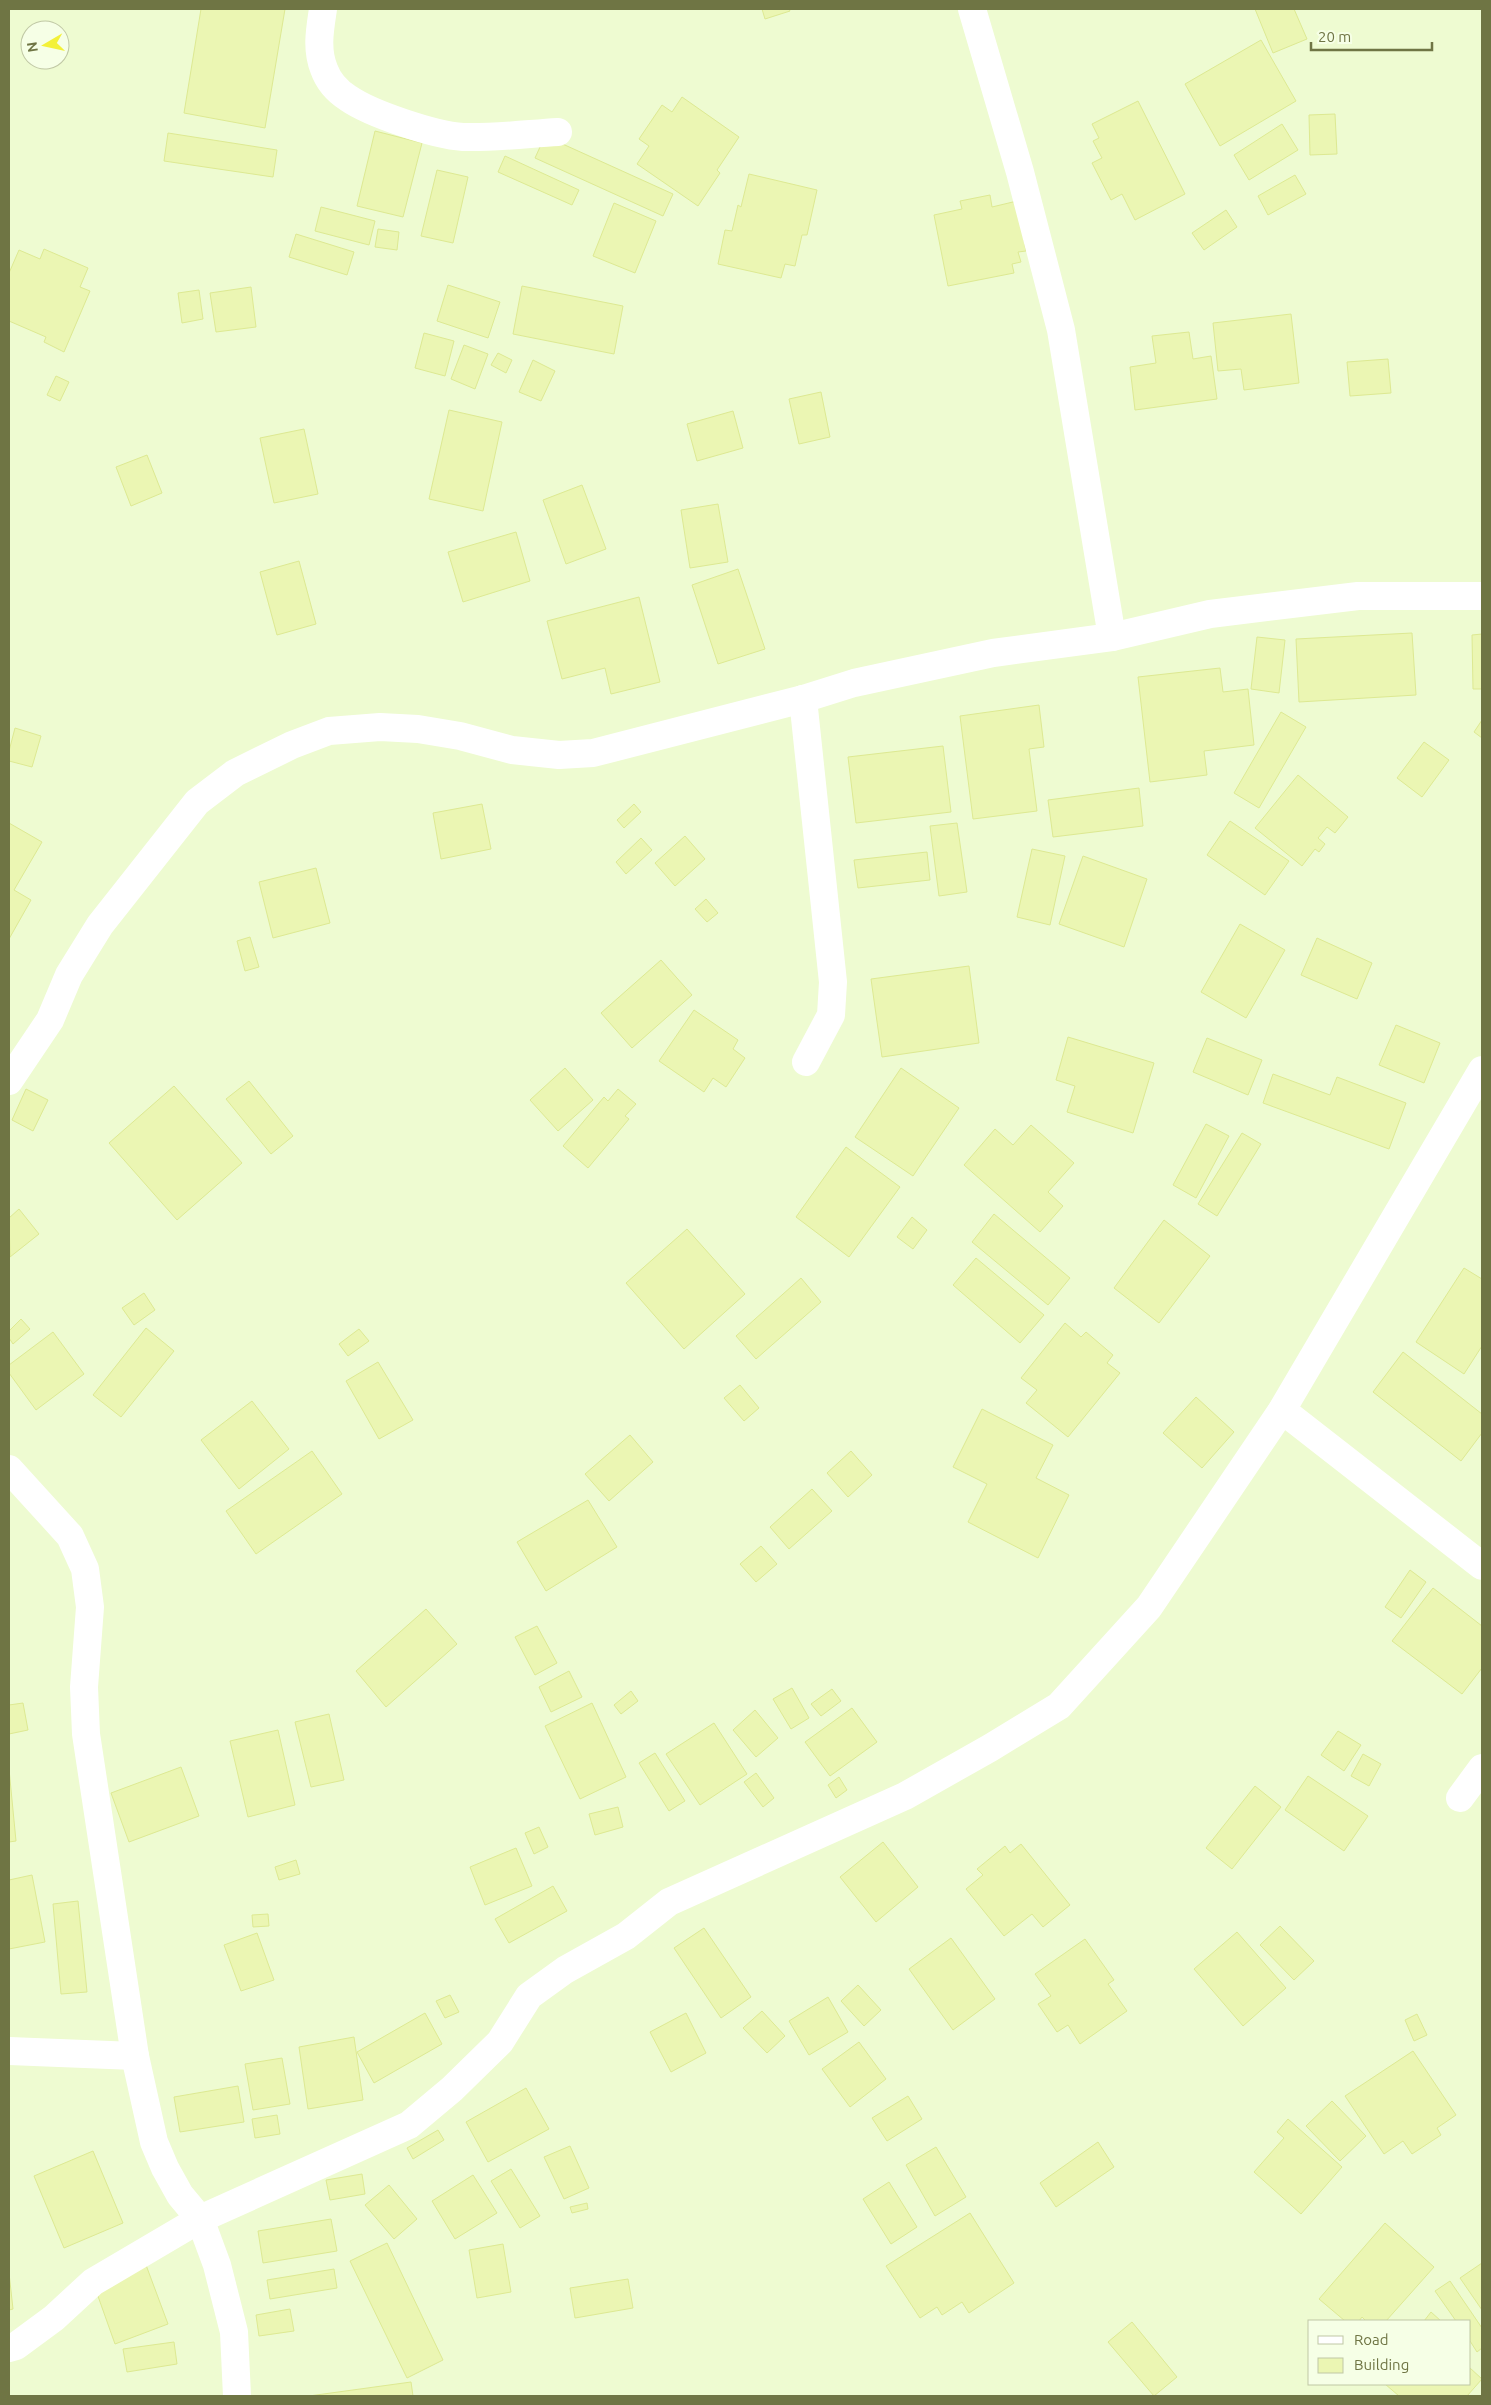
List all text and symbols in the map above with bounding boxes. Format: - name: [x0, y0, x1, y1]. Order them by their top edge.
- north arrow: [20, 20, 70, 70]
- scale bar: [1311, 20, 1432, 52]
- text: 20 m: [1318, 28, 1351, 45]
- text: N: [23, 41, 41, 53]
- legend: [1308, 2320, 1471, 2385]
- text: Road: [1354, 2331, 1389, 2348]
- text: Building: [1354, 2356, 1409, 2373]

